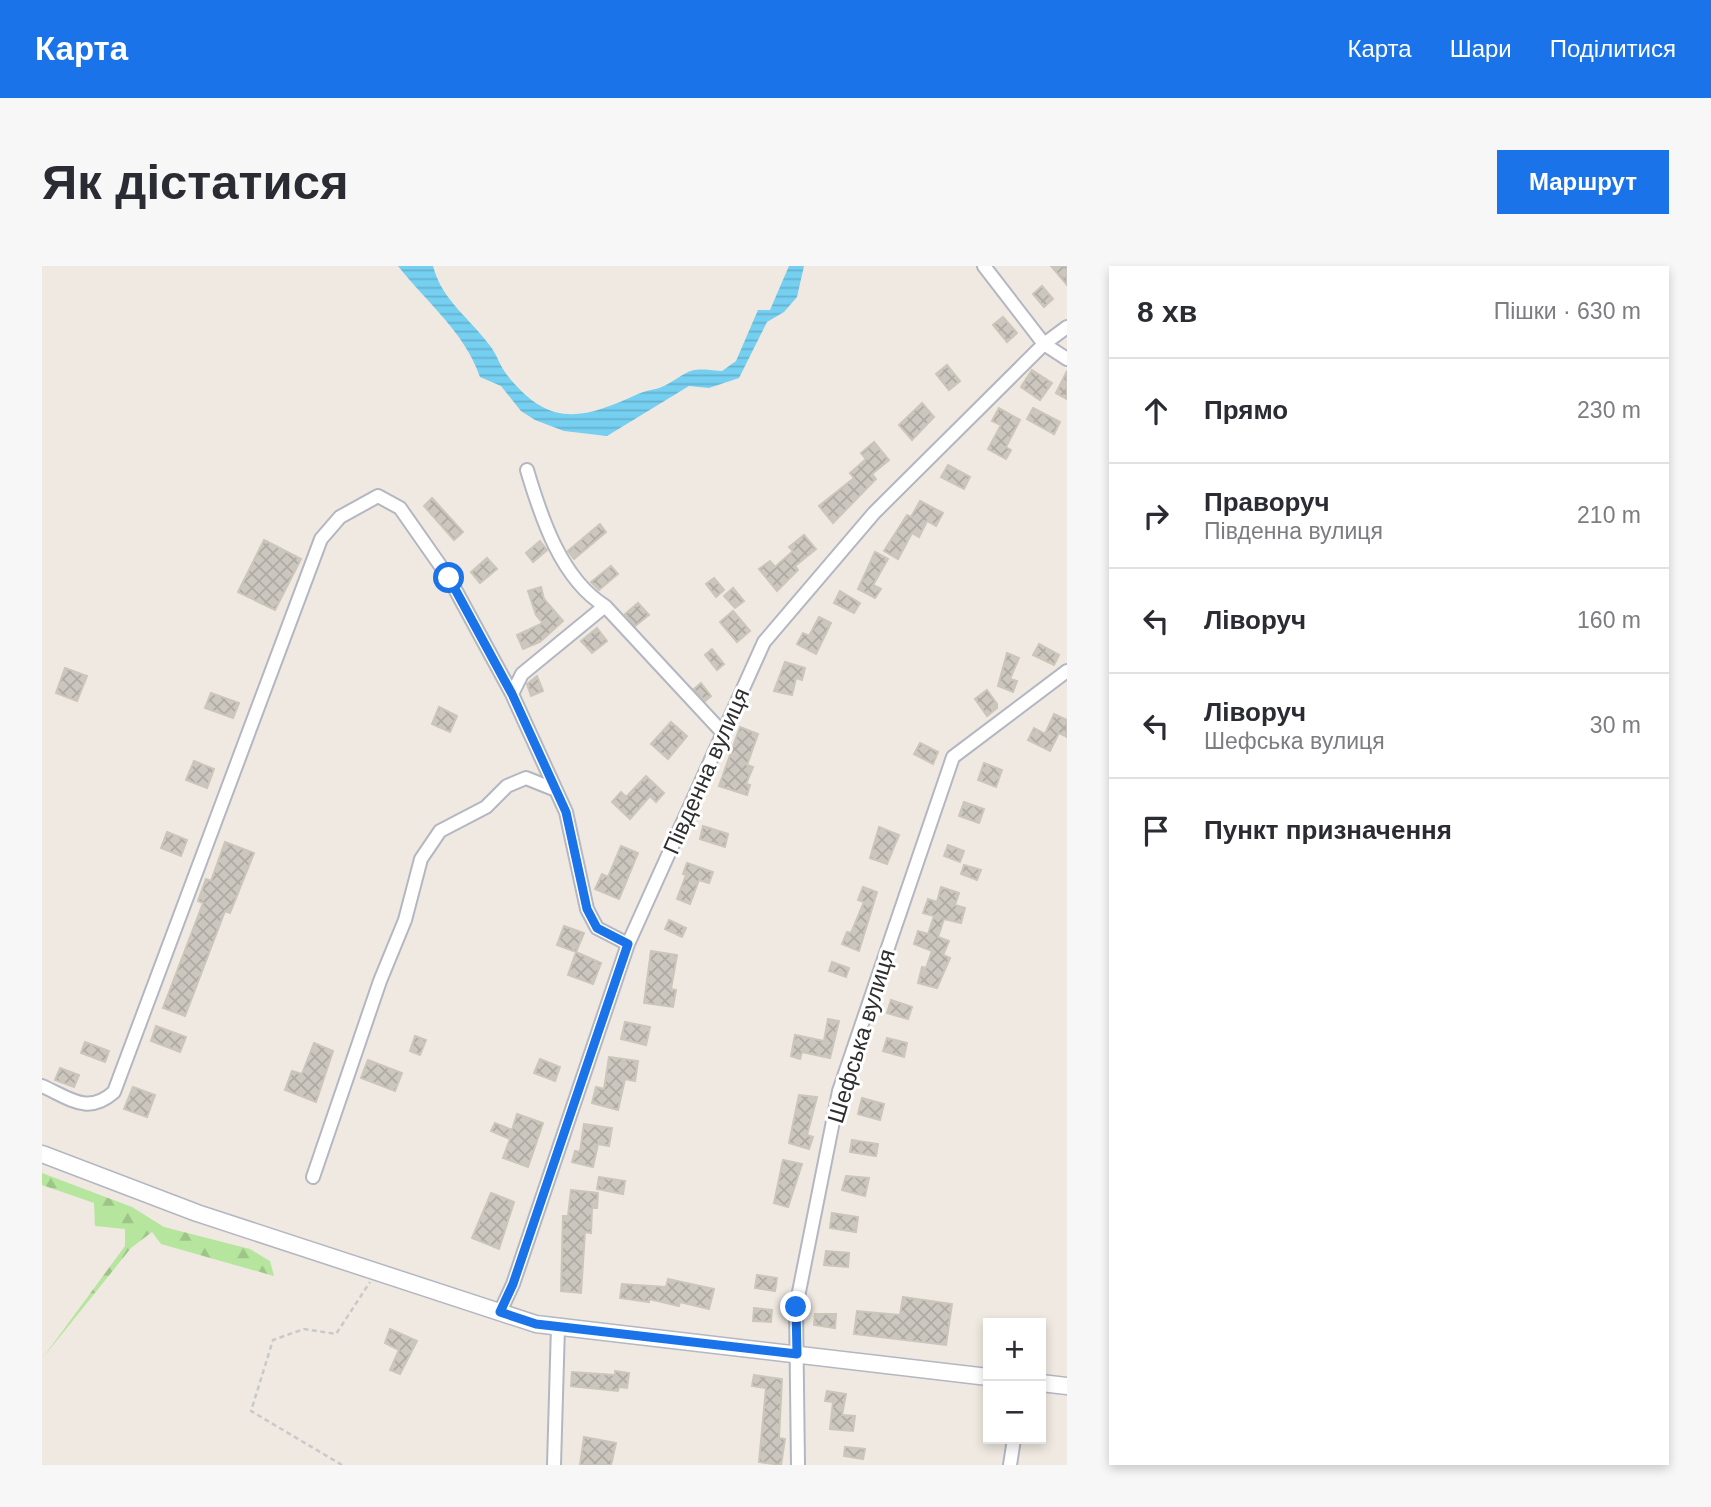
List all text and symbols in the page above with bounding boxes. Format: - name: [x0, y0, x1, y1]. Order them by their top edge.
- text: Карта: [35, 30, 128, 67]
- text: Карта: [1347, 35, 1412, 62]
- text: Шари: [1450, 35, 1512, 62]
- text: Поділитися: [1550, 35, 1676, 62]
- button: Маршрут: [1497, 150, 1669, 214]
- text: Як дістатися: [42, 155, 349, 209]
- text: 8 хв: [1137, 295, 1197, 328]
- text: Пішки · 630 m: [1494, 298, 1641, 324]
- icon: ahead: [1137, 392, 1175, 430]
- text: Прямо: [1204, 395, 1288, 425]
- text: 230 m: [1577, 397, 1641, 423]
- text: Праворуч: [1204, 487, 1330, 517]
- icon: right: [1137, 497, 1175, 535]
- text: 210 m: [1577, 502, 1641, 528]
- text: Південна вулиця: [1204, 518, 1383, 544]
- route start: [433, 562, 464, 593]
- icon: left: [1137, 602, 1175, 640]
- text: Ліворуч: [1204, 605, 1306, 635]
- text: 160 m: [1577, 607, 1641, 633]
- street label: Південна вулиця: [658, 684, 754, 858]
- text: Ліворуч: [1204, 697, 1306, 727]
- icon: left: [1137, 707, 1175, 745]
- text: 30 m: [1590, 712, 1641, 738]
- text: Шефська вулиця: [1204, 728, 1385, 754]
- icon: arrive: [1137, 812, 1175, 850]
- text: Пункт призначення: [1204, 815, 1452, 845]
- street label: Шефська вулиця: [822, 946, 900, 1126]
- route end: [780, 1291, 811, 1322]
- map controls: [983, 1318, 1046, 1444]
- button: +: [983, 1318, 1046, 1381]
- button: −: [983, 1381, 1046, 1444]

